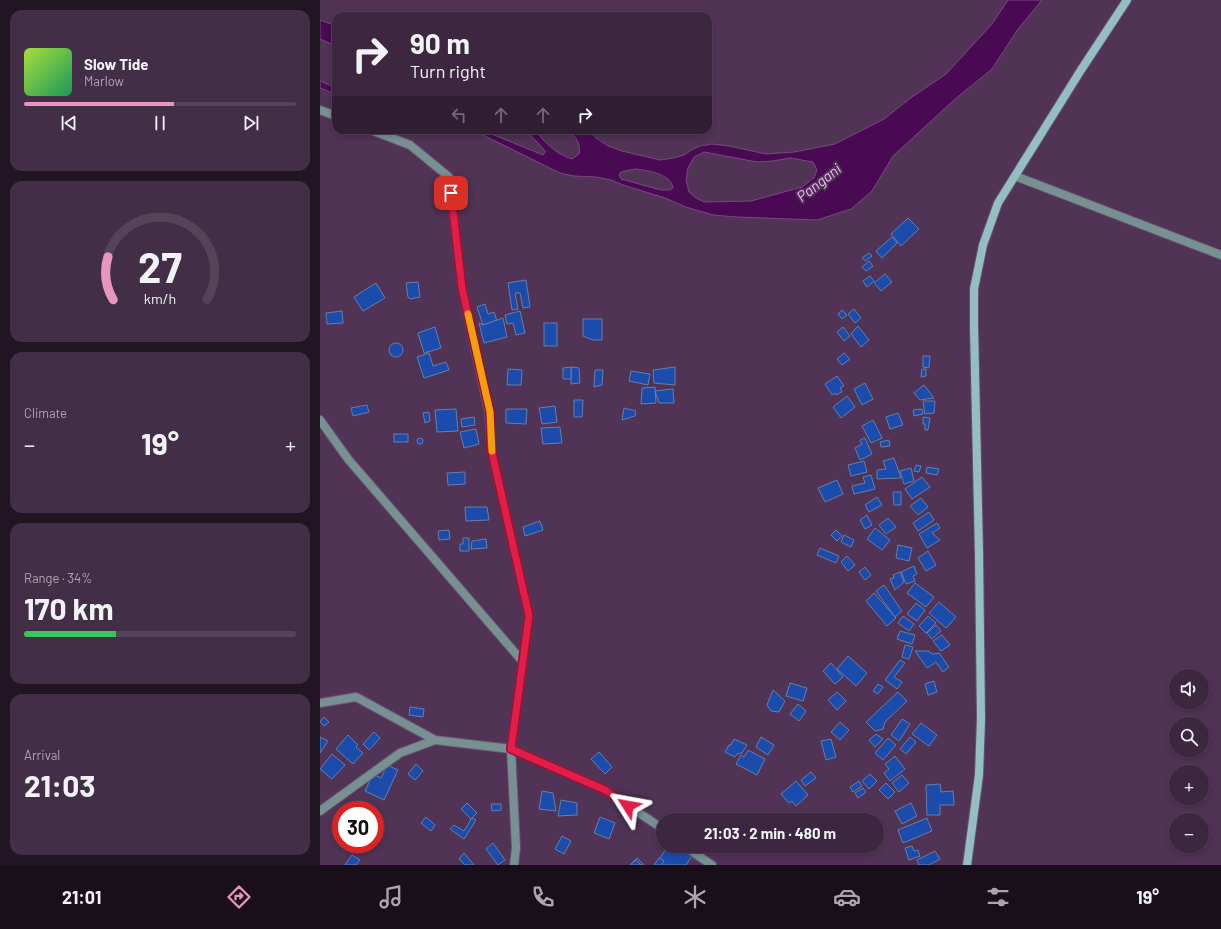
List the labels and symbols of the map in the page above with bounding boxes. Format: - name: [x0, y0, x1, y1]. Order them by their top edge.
- water label: Pangani: [793, 159, 844, 205]
- pin: [434, 176, 468, 210]
- position arrow: [607, 785, 649, 827]
- speed limit sign: 30: [332, 801, 384, 853]

